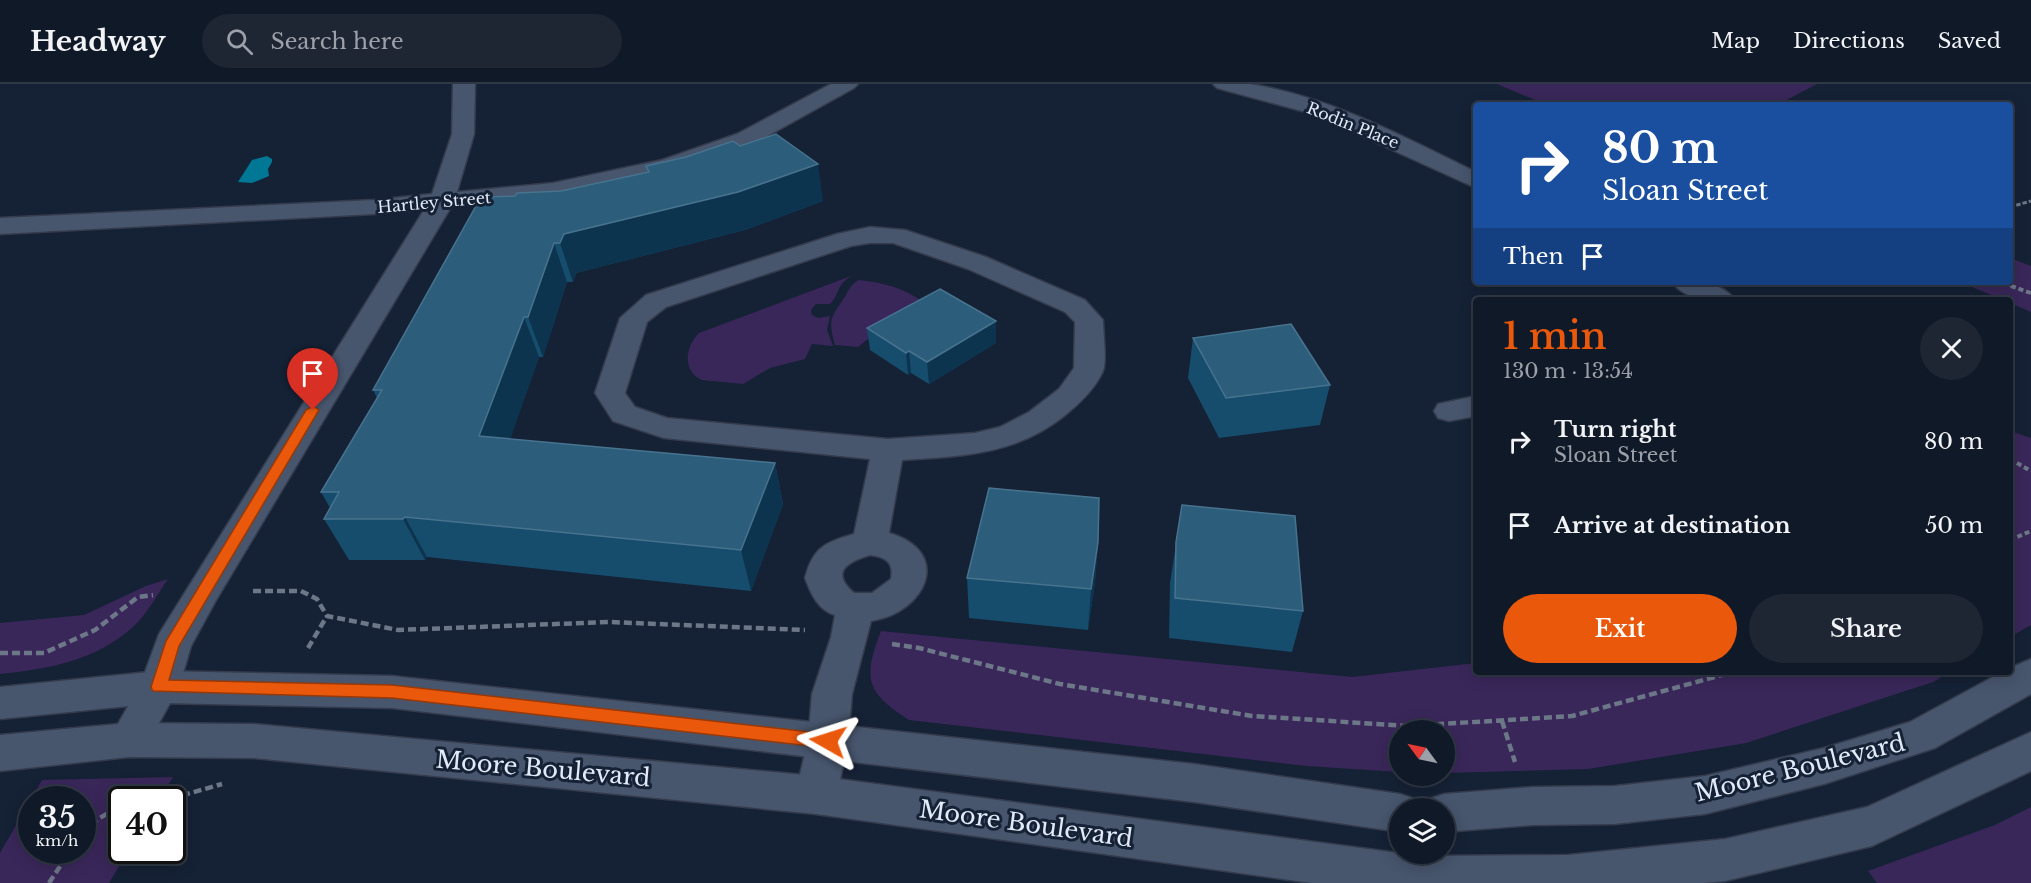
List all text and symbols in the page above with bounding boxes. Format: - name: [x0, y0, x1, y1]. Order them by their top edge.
- search box: [202, 14, 622, 68]
- text: Headway: [30, 24, 166, 59]
- icon: search: [223, 25, 256, 58]
- text: Search here: [271, 28, 404, 55]
- text: Map: [1711, 28, 1760, 54]
- text: Directions: [1793, 28, 1905, 54]
- text: Saved: [1938, 28, 2001, 54]
- street label: Rodin Place: [1304, 97, 1402, 153]
- text: 80 m: [1602, 122, 1718, 174]
- icon: right: [1503, 126, 1581, 204]
- text: Sloan Street: [1602, 174, 1768, 207]
- street label: Hartley Street: [376, 187, 492, 217]
- icon: arrive: [1576, 240, 1609, 273]
- text: Then: [1503, 243, 1564, 270]
- text: 1 min: [1503, 314, 1607, 359]
- button: close: [1920, 317, 1983, 380]
- pin: [287, 348, 338, 410]
- icon: arrive: [296, 357, 329, 390]
- text: 130 m · 13:54: [1503, 359, 1633, 383]
- text: Turn right: [1554, 416, 1676, 443]
- icon: right: [1503, 425, 1536, 458]
- text: 80 m: [1924, 428, 1983, 455]
- text: Sloan Street: [1554, 443, 1677, 467]
- icon: arrive: [1503, 509, 1536, 542]
- text: Arrive at destination: [1554, 512, 1791, 539]
- text: 50 m: [1925, 512, 1983, 539]
- button: Exit: [1503, 594, 1737, 663]
- button: Share: [1749, 594, 1983, 663]
- position arrow: [796, 709, 860, 773]
- north arrow: [1389, 720, 1455, 786]
- map controls: [1389, 720, 1455, 864]
- street label: Moore Boulevard: [1692, 727, 1908, 808]
- street label: Moore Boulevard: [435, 745, 652, 792]
- speed limit sign: 40: [108, 786, 186, 864]
- street label: Moore Boulevard: [917, 794, 1135, 853]
- button: layers: [1389, 798, 1455, 864]
- text: 35: [39, 799, 75, 836]
- text: km/h: [36, 831, 78, 850]

